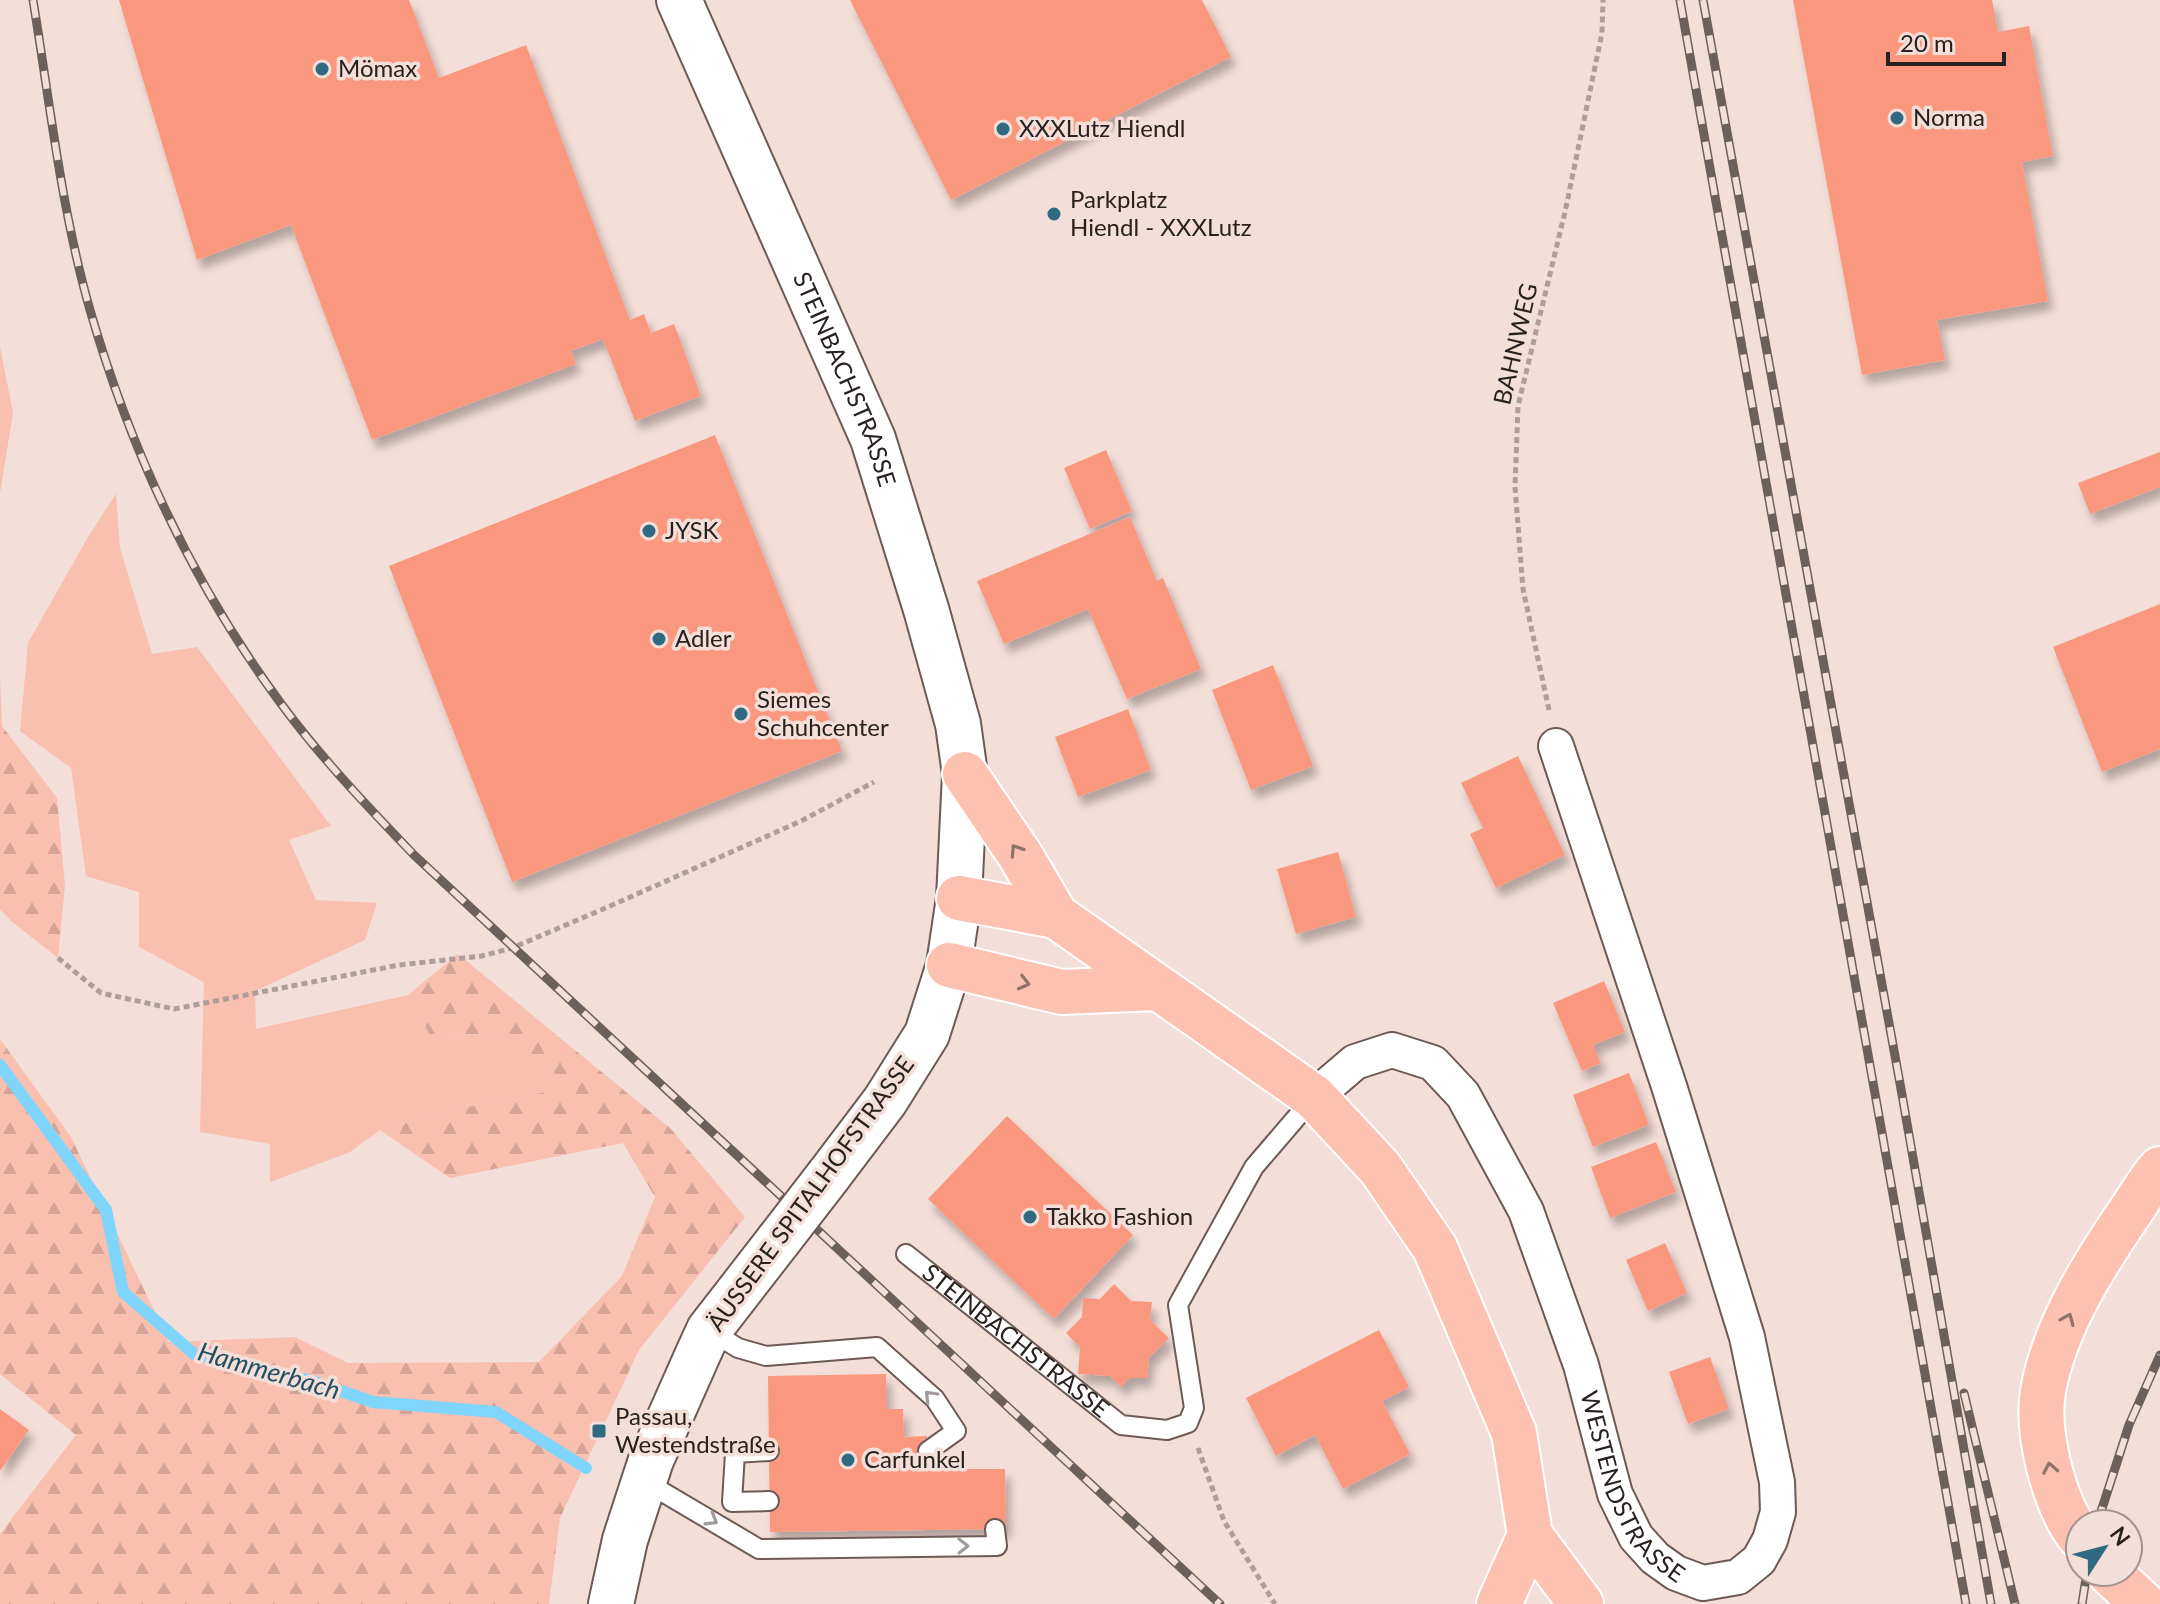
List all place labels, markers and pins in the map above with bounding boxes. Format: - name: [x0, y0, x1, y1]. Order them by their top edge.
- place label: Mömax: [338, 53, 417, 82]
- marker: Mömax: [313, 60, 331, 78]
- place label: Norma: [1913, 102, 1985, 131]
- marker: Norma: [1888, 109, 1906, 127]
- place label: XXXLutz Hiendl: [1019, 113, 1185, 142]
- marker: XXXLutz Hiendl: [994, 120, 1012, 138]
- place label: Parkplatz Hiendl - XXXLutz: [1070, 184, 1252, 241]
- marker: Parkplatz Hiendl - XXXLutz: [1045, 205, 1063, 223]
- place label: JYSK: [665, 515, 719, 544]
- marker: JYSK: [640, 522, 658, 540]
- place label: Adler: [675, 623, 732, 652]
- marker: Adler: [650, 630, 668, 648]
- place label: Siemes Schuhcenter: [757, 684, 889, 741]
- marker: Siemes Schuhcenter: [732, 705, 750, 723]
- place label: Takko Fashion: [1046, 1201, 1193, 1230]
- marker: Takko Fashion: [1021, 1208, 1039, 1226]
- place label: Passau, Westendstraße: [615, 1401, 776, 1458]
- marker: Passau, Westendstraße: [590, 1422, 608, 1440]
- place label: Carfunkel: [864, 1444, 966, 1473]
- marker: Carfunkel: [839, 1451, 857, 1469]

